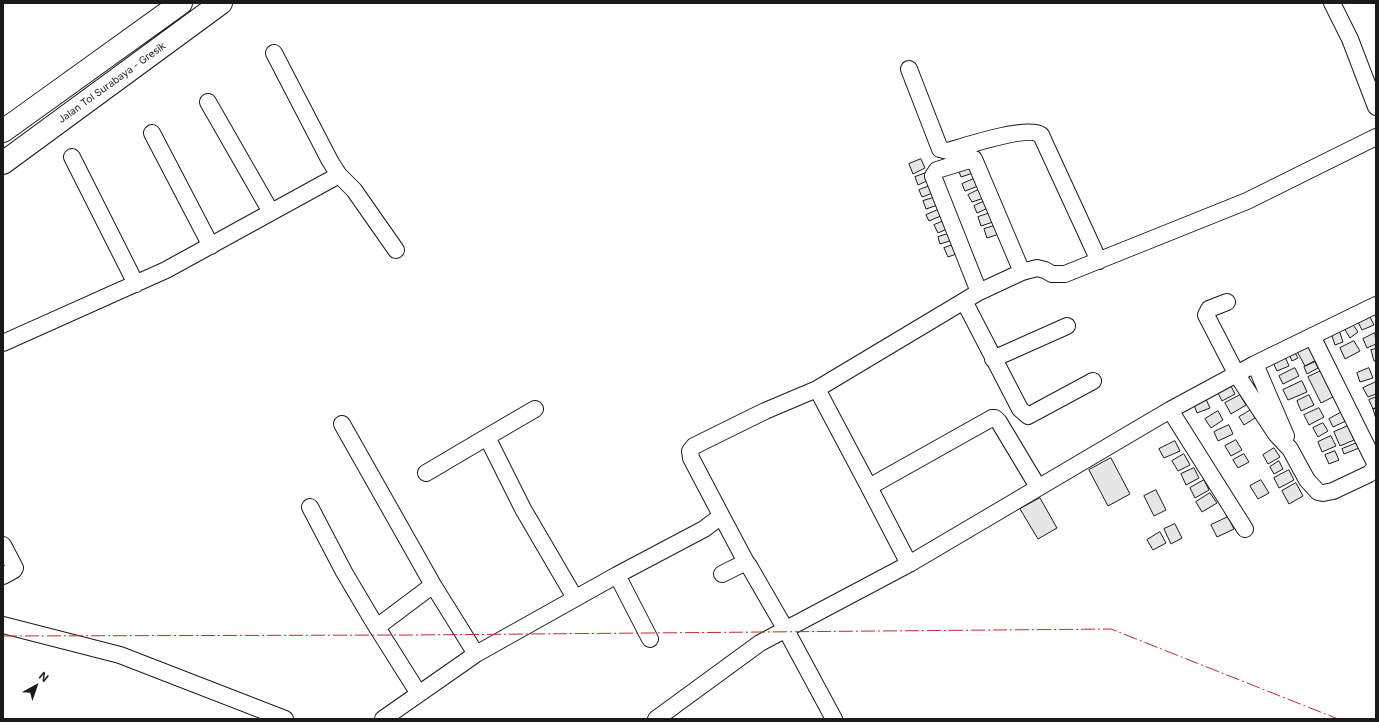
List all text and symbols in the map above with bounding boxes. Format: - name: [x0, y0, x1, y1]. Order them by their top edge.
- street label: Jalan Tol Surabaya - Gresik: [56, 40, 168, 126]
- north arrow: [16, 666, 56, 706]
- text: N: [36, 669, 51, 685]

